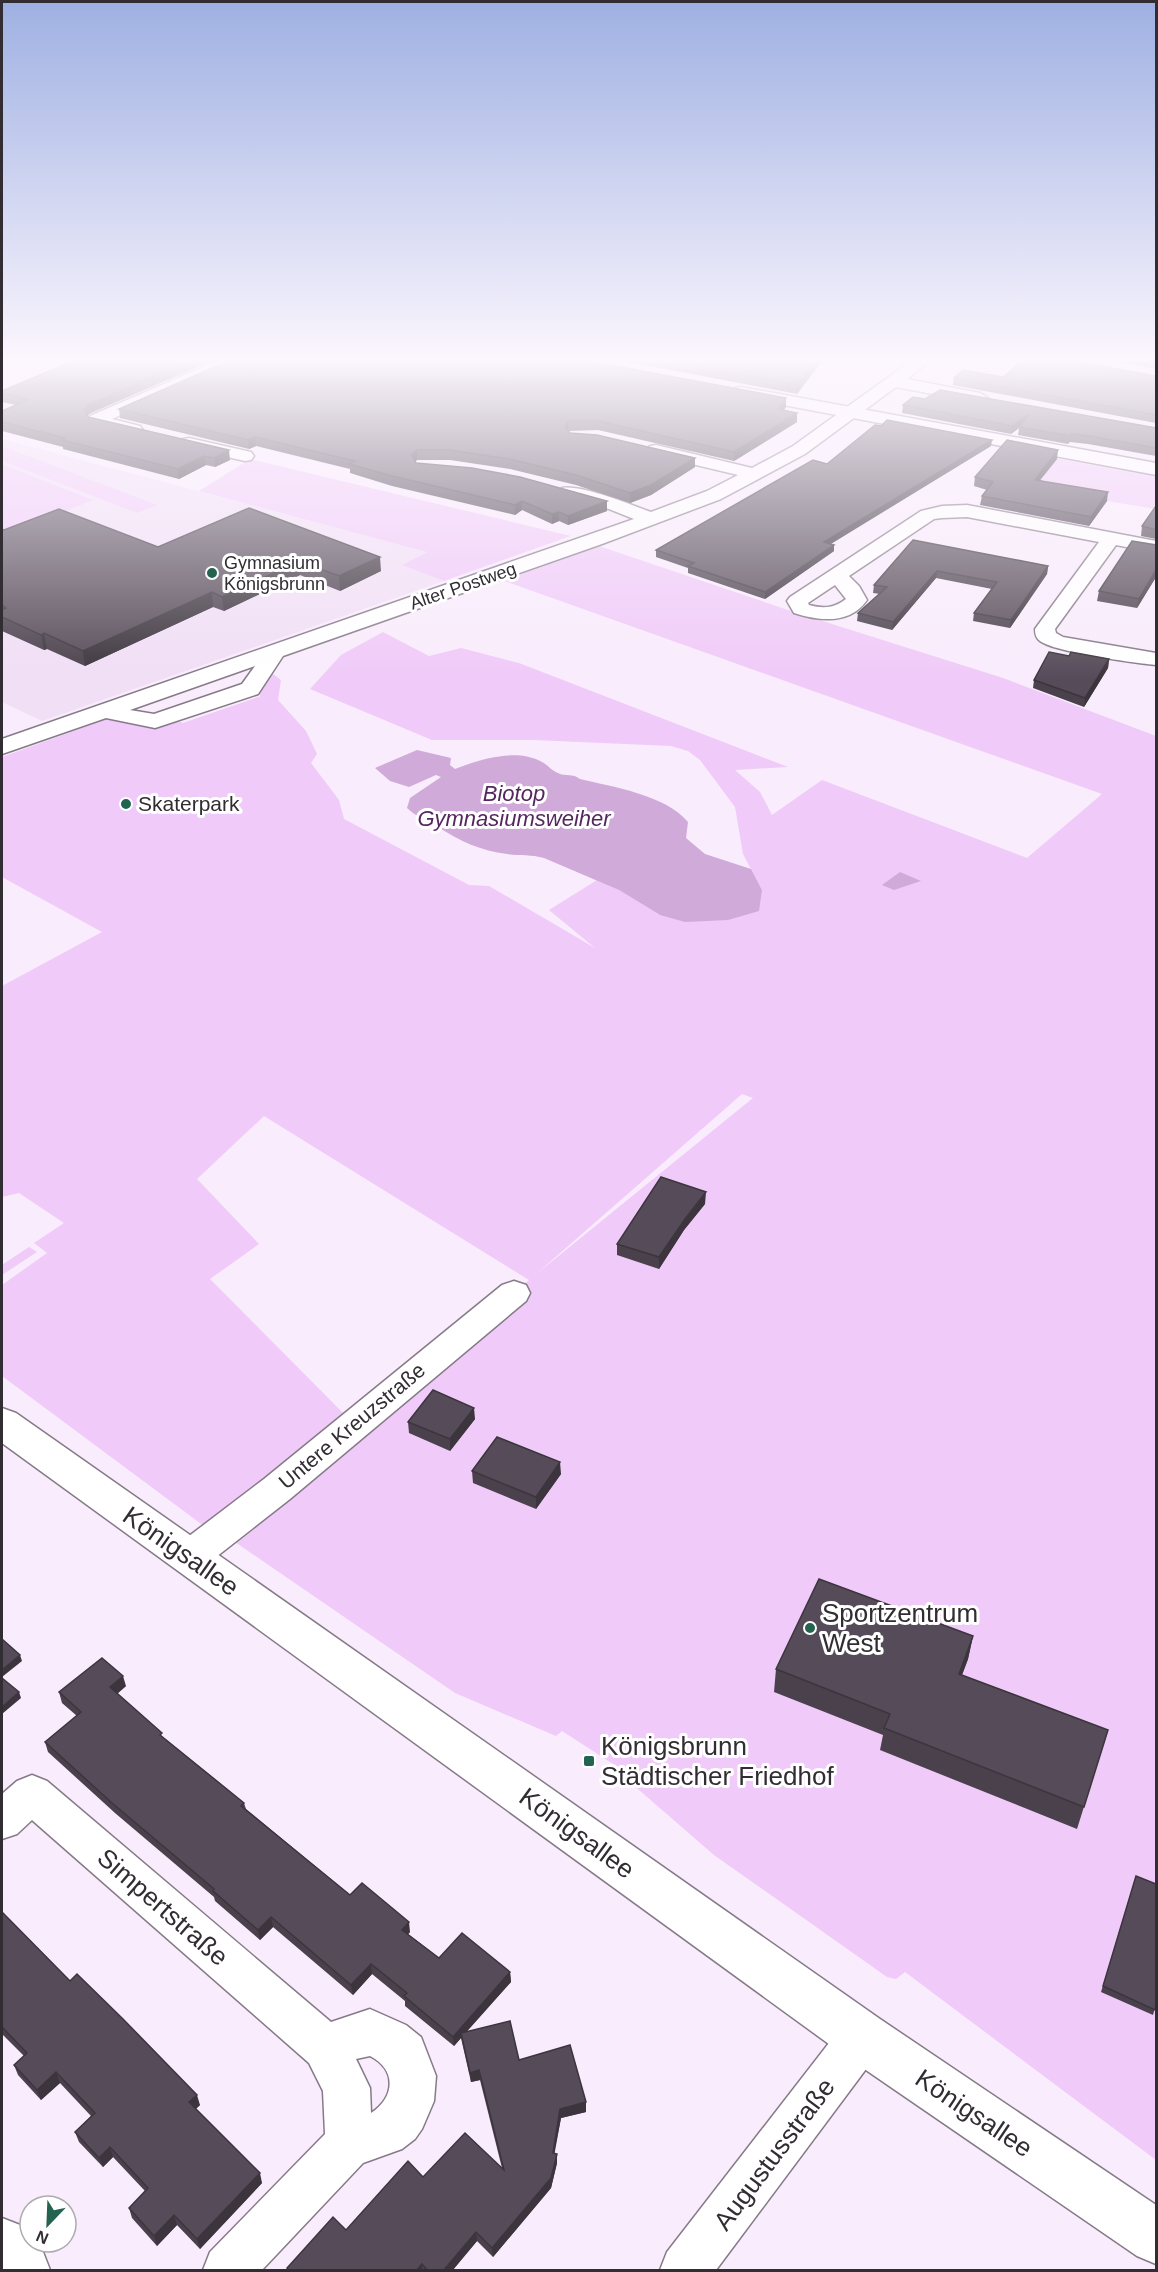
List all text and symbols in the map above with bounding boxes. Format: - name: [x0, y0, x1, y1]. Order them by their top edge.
- place label: Gymnasium Königsbrunn: [224, 553, 325, 594]
- street label: Alter Postweg: [407, 558, 519, 614]
- marker: Gymnasium Königsbrunn: [205, 566, 219, 580]
- water label: Biotop Gymnasiumsweiher: [417, 781, 612, 831]
- place label: Skaterpark: [138, 792, 240, 815]
- marker: Skaterpark: [119, 797, 133, 811]
- street label: Untere Kreuzstraße: [274, 1358, 429, 1493]
- street label: Königsallee: [117, 1500, 245, 1602]
- place label: Sportzentrum West: [822, 1598, 978, 1658]
- marker: Sportzentrum West: [803, 1621, 817, 1635]
- place label: Königsbrunn Städtischer Friedhof: [601, 1731, 834, 1791]
- marker: Königsbrunn Städtischer Friedhof: [582, 1754, 596, 1768]
- street label: Königsallee: [514, 1781, 640, 1885]
- street label: Simpertstraße: [92, 1842, 234, 1972]
- street label: Königsallee: [910, 2063, 1038, 2163]
- street label: Augustusstraße: [707, 2072, 841, 2236]
- north arrow: [18, 2194, 78, 2254]
- text: N: [34, 2227, 51, 2247]

